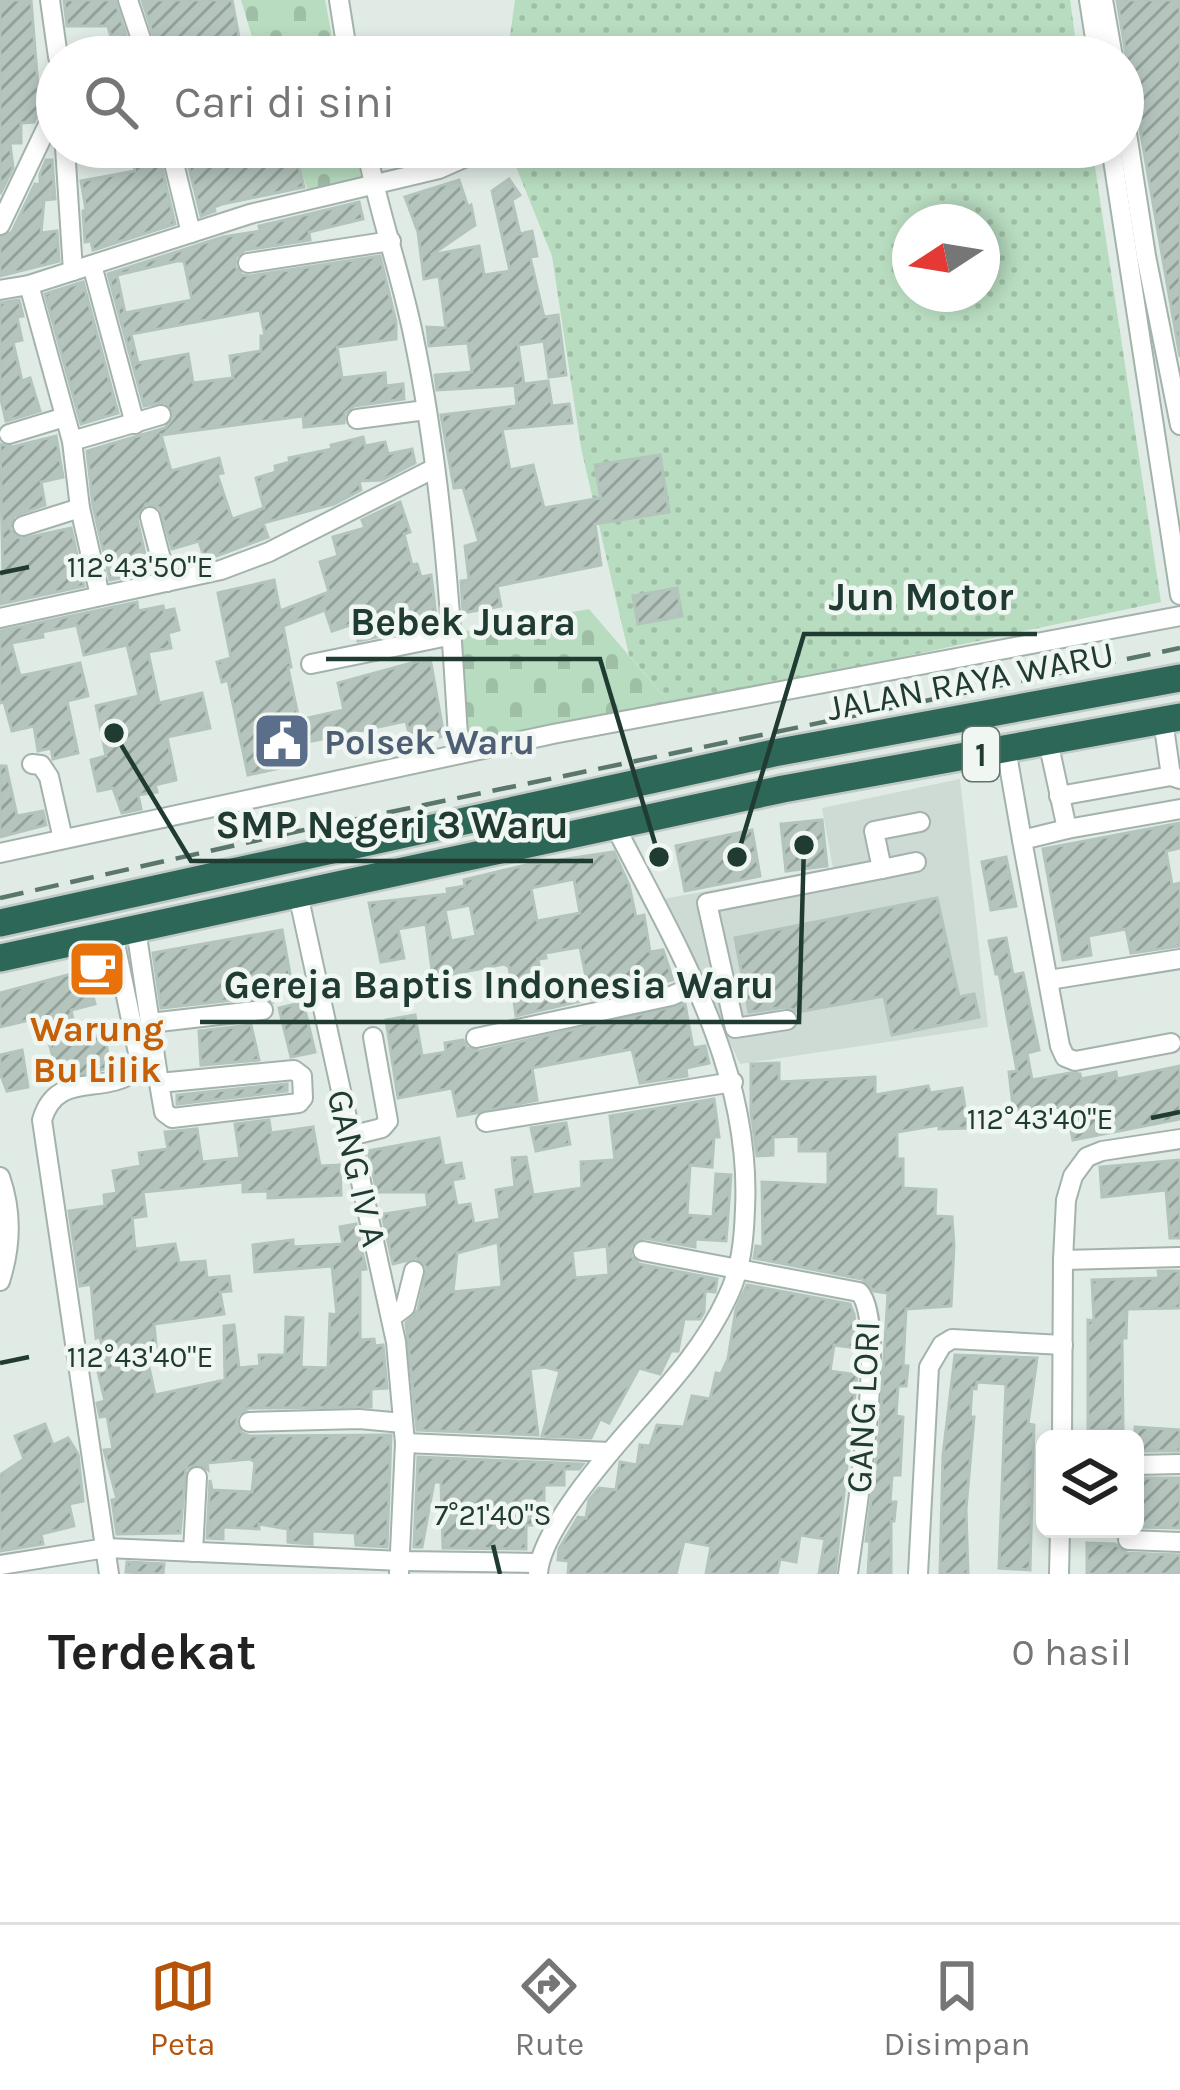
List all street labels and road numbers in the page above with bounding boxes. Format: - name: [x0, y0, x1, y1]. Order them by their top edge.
- street label: JALAN RAYA WARU: [823, 633, 1117, 729]
- road number: 1: [963, 727, 999, 781]
- street label: GANG IV A: [319, 1086, 395, 1251]
- street label: GANG LORI: [838, 1320, 888, 1494]

